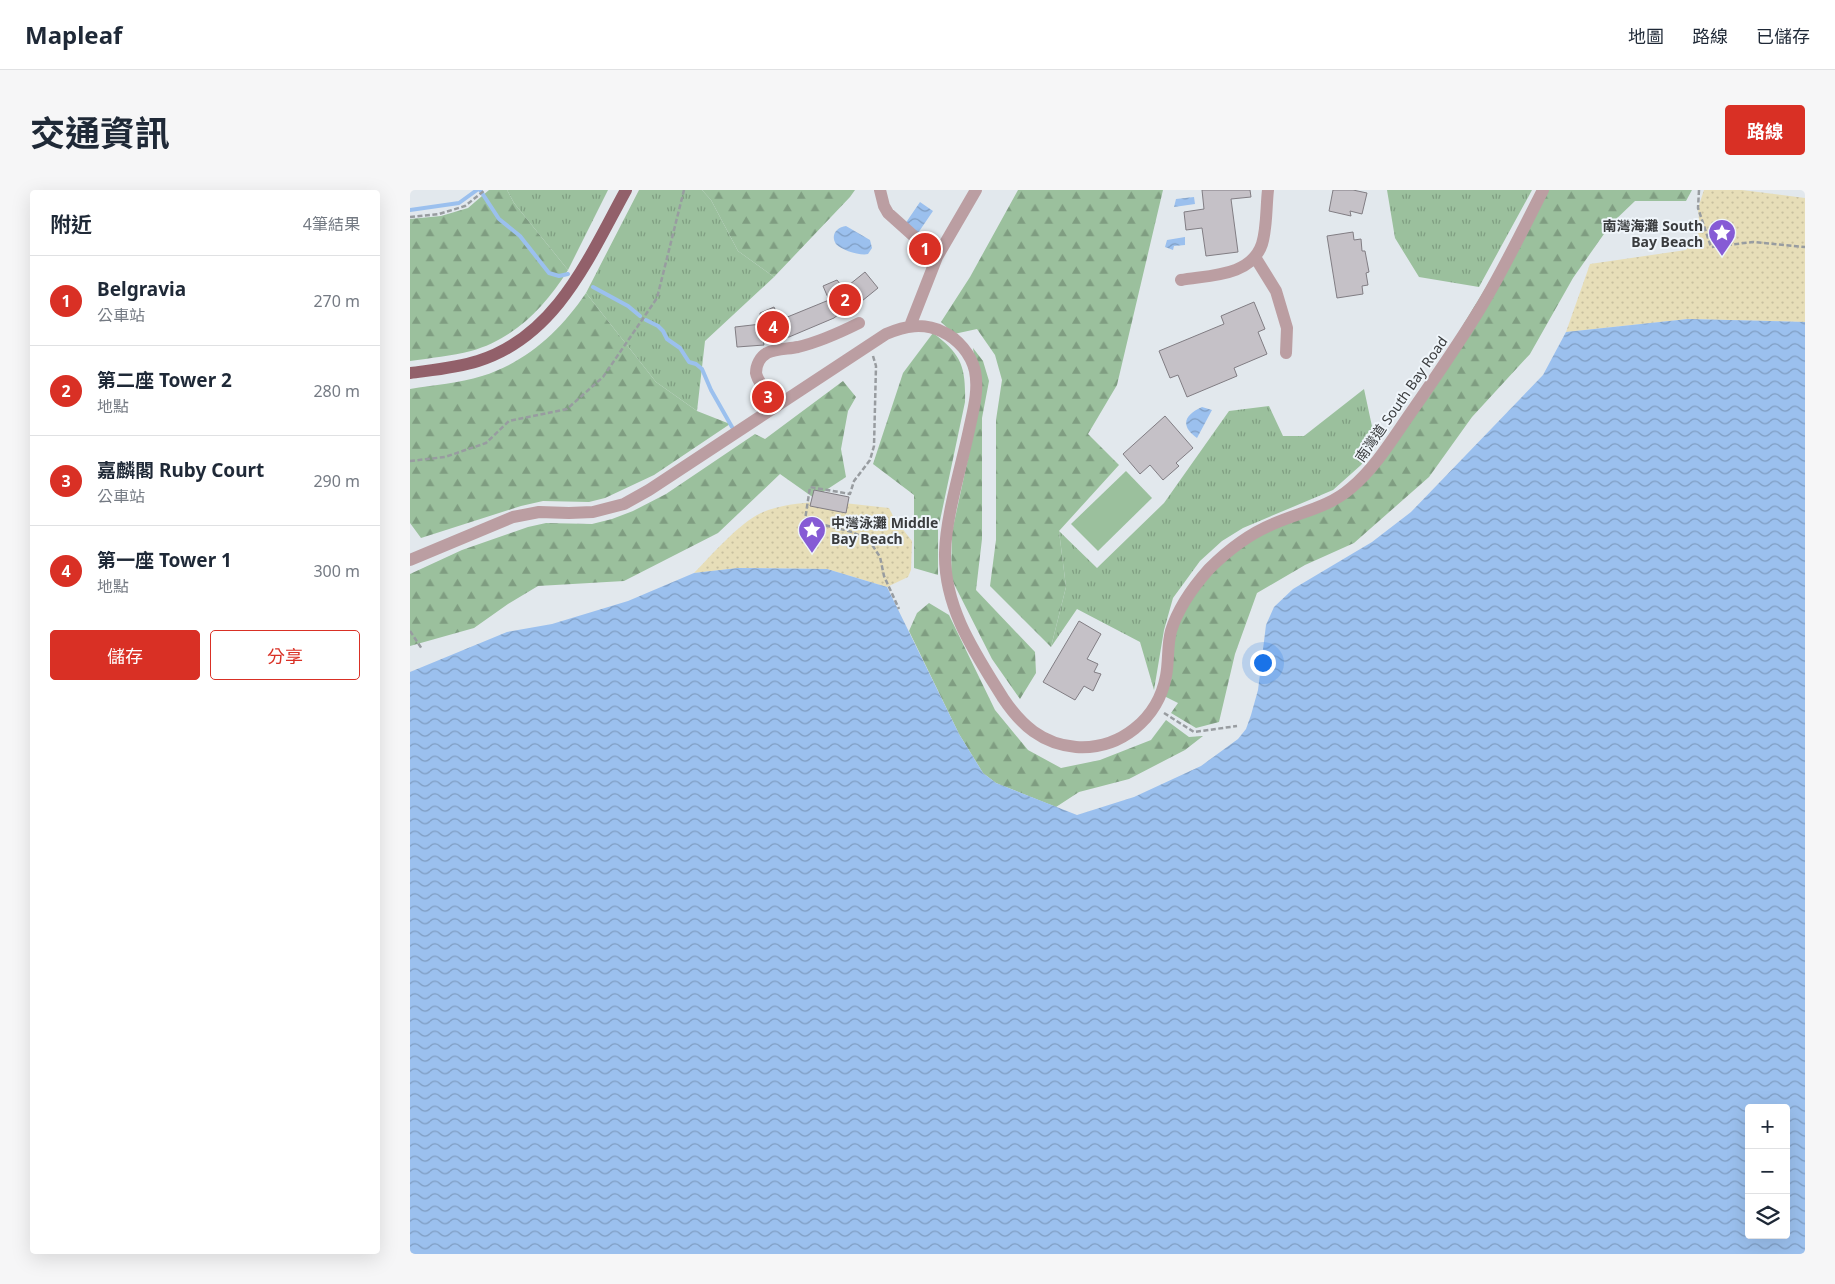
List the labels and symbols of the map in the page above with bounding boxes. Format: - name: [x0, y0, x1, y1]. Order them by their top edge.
- place label: 南灣海灘 South Bay Beach: [1603, 216, 1703, 251]
- place icon: 南灣海灘 South Bay Beach: [1707, 218, 1737, 257]
- pin: 1: [909, 230, 941, 268]
- pin: 2: [829, 281, 861, 319]
- pin: 4: [757, 308, 789, 346]
- street label: 南灣道 South Bay Road: [1350, 332, 1452, 466]
- pin: 3: [752, 378, 784, 416]
- place label: 中灣泳灘 Middle Bay Beach: [831, 513, 938, 548]
- place icon: 中灣泳灘 Middle Bay Beach: [797, 515, 827, 554]
- your location: [1250, 650, 1276, 676]

